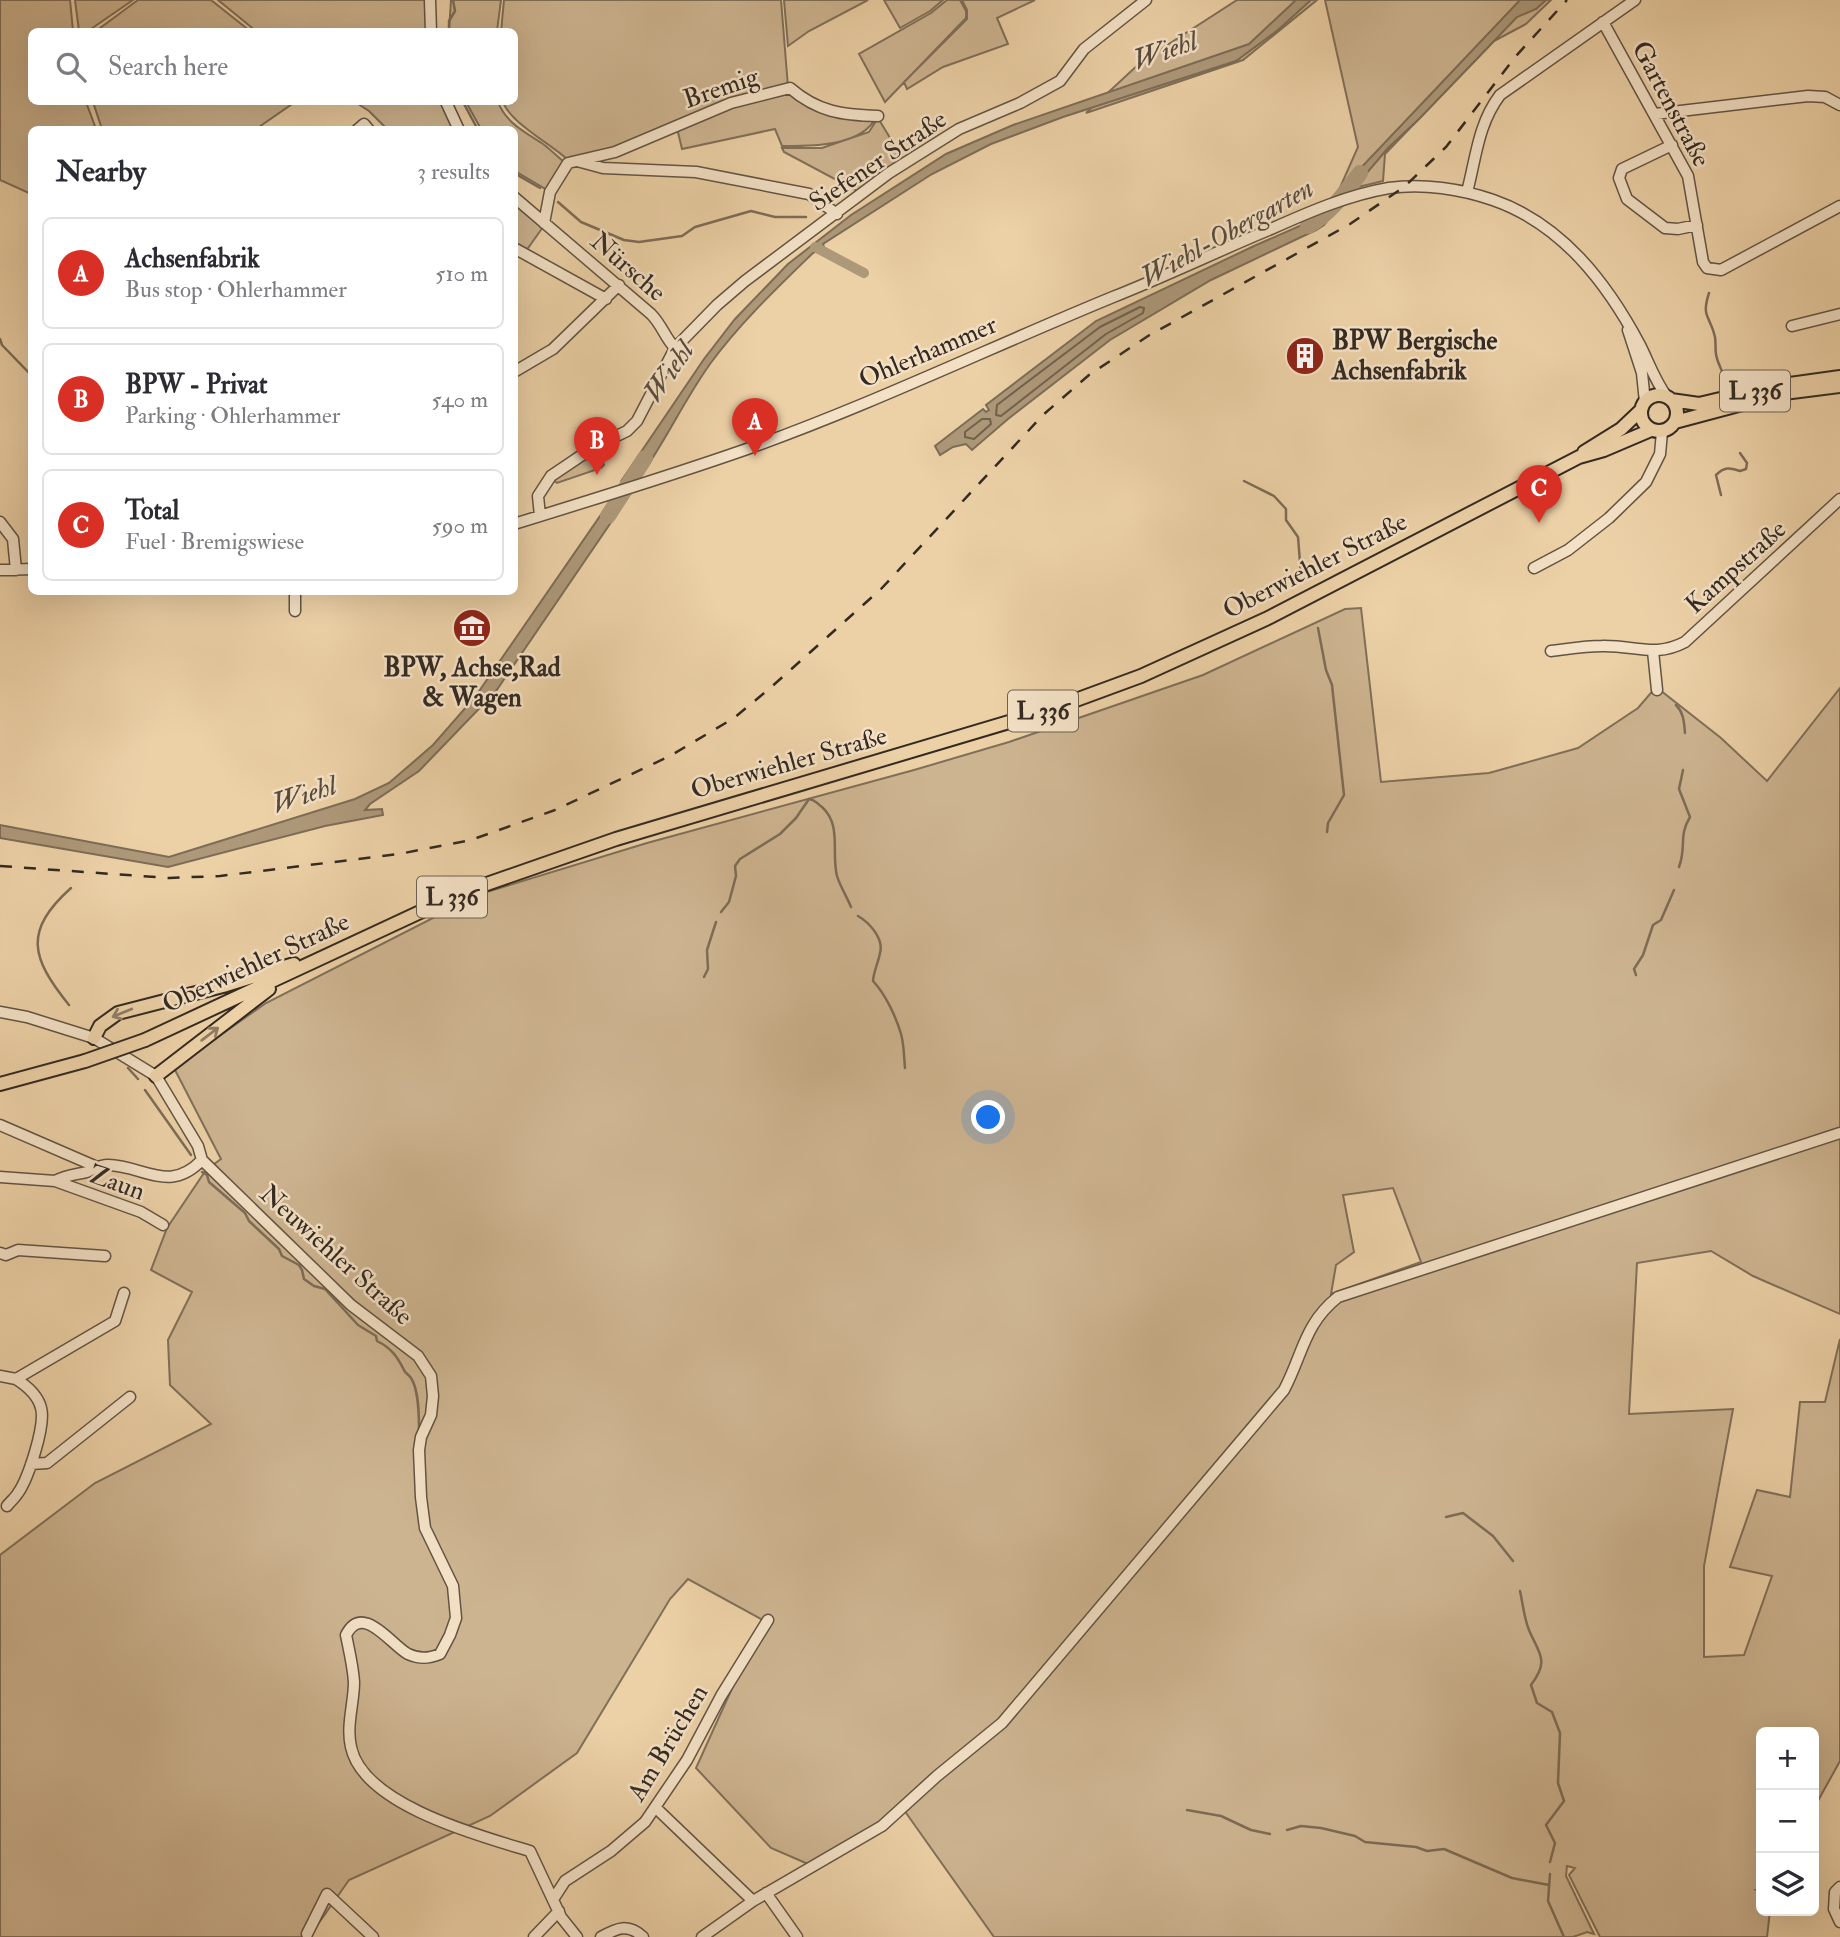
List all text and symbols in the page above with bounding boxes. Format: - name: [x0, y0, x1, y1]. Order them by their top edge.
- water label: Wiehl: [1128, 23, 1204, 78]
- search box: [28, 28, 518, 105]
- street label: Gartenstraße: [1625, 36, 1717, 172]
- icon: search: [52, 48, 90, 86]
- text: Search here: [108, 51, 228, 83]
- street label: Bremig: [679, 60, 764, 116]
- street label: Siefener Straße: [803, 103, 953, 219]
- text: Nearby: [56, 153, 146, 190]
- text: 3 results: [417, 157, 490, 186]
- water label: Wiehl-Obergarten: [1134, 171, 1320, 295]
- street label: Nürsche: [584, 225, 672, 309]
- text: Achsenfabrik: [125, 243, 260, 275]
- text: A: [74, 259, 88, 288]
- text: 510 m: [435, 259, 488, 288]
- text: Bus stop · Ohlerhammer: [125, 275, 347, 304]
- street label: Ohlerhammer: [854, 308, 1002, 395]
- place label: BPW Bergische Achsenfabrik: [1331, 325, 1497, 387]
- water label: Wiehl: [636, 333, 704, 409]
- building icon: BPW Bergische Achsenfabrik: [1284, 335, 1326, 377]
- text: BPW - Privat: [125, 369, 267, 401]
- road number: L 336: [1720, 370, 1790, 412]
- text: B: [73, 385, 89, 414]
- text: 540 m: [432, 385, 488, 414]
- pin: A: [732, 398, 778, 456]
- text: Parking · Ohlerhammer: [125, 401, 340, 430]
- pin: B: [574, 417, 620, 475]
- pin: C: [1516, 465, 1562, 523]
- text: Total: [125, 495, 179, 527]
- street label: Oberwiehler Straße: [1217, 506, 1413, 626]
- text: C: [73, 511, 89, 540]
- text: 590 m: [432, 511, 488, 540]
- street label: Kampstraße: [1679, 513, 1794, 621]
- text: Fuel · Bremigswiese: [125, 527, 304, 556]
- museum icon: BPW, Achse,Rad & Wagen: [451, 607, 493, 649]
- place label: BPW, Achse,Rad & Wagen: [383, 652, 561, 715]
- road number: L 336: [1008, 690, 1078, 732]
- street label: Oberwiehler Straße: [687, 720, 891, 806]
- water label: Wiehl: [267, 767, 343, 822]
- road number: L 336: [417, 876, 487, 917]
- street label: Oberwiehler Straße: [157, 906, 355, 1020]
- one-way arrow: [112, 1008, 133, 1021]
- one-way arrow: [200, 1026, 218, 1041]
- your location: [971, 1100, 1005, 1134]
- street label: Zaun: [85, 1158, 149, 1208]
- street label: Neuwiehler Straße: [253, 1178, 419, 1332]
- street label: Am Brüchen: [620, 1679, 715, 1808]
- map controls: [1756, 1727, 1819, 1916]
- button: +: [1756, 1727, 1819, 1790]
- button: −: [1756, 1790, 1819, 1853]
- button: layers: [1756, 1853, 1819, 1916]

